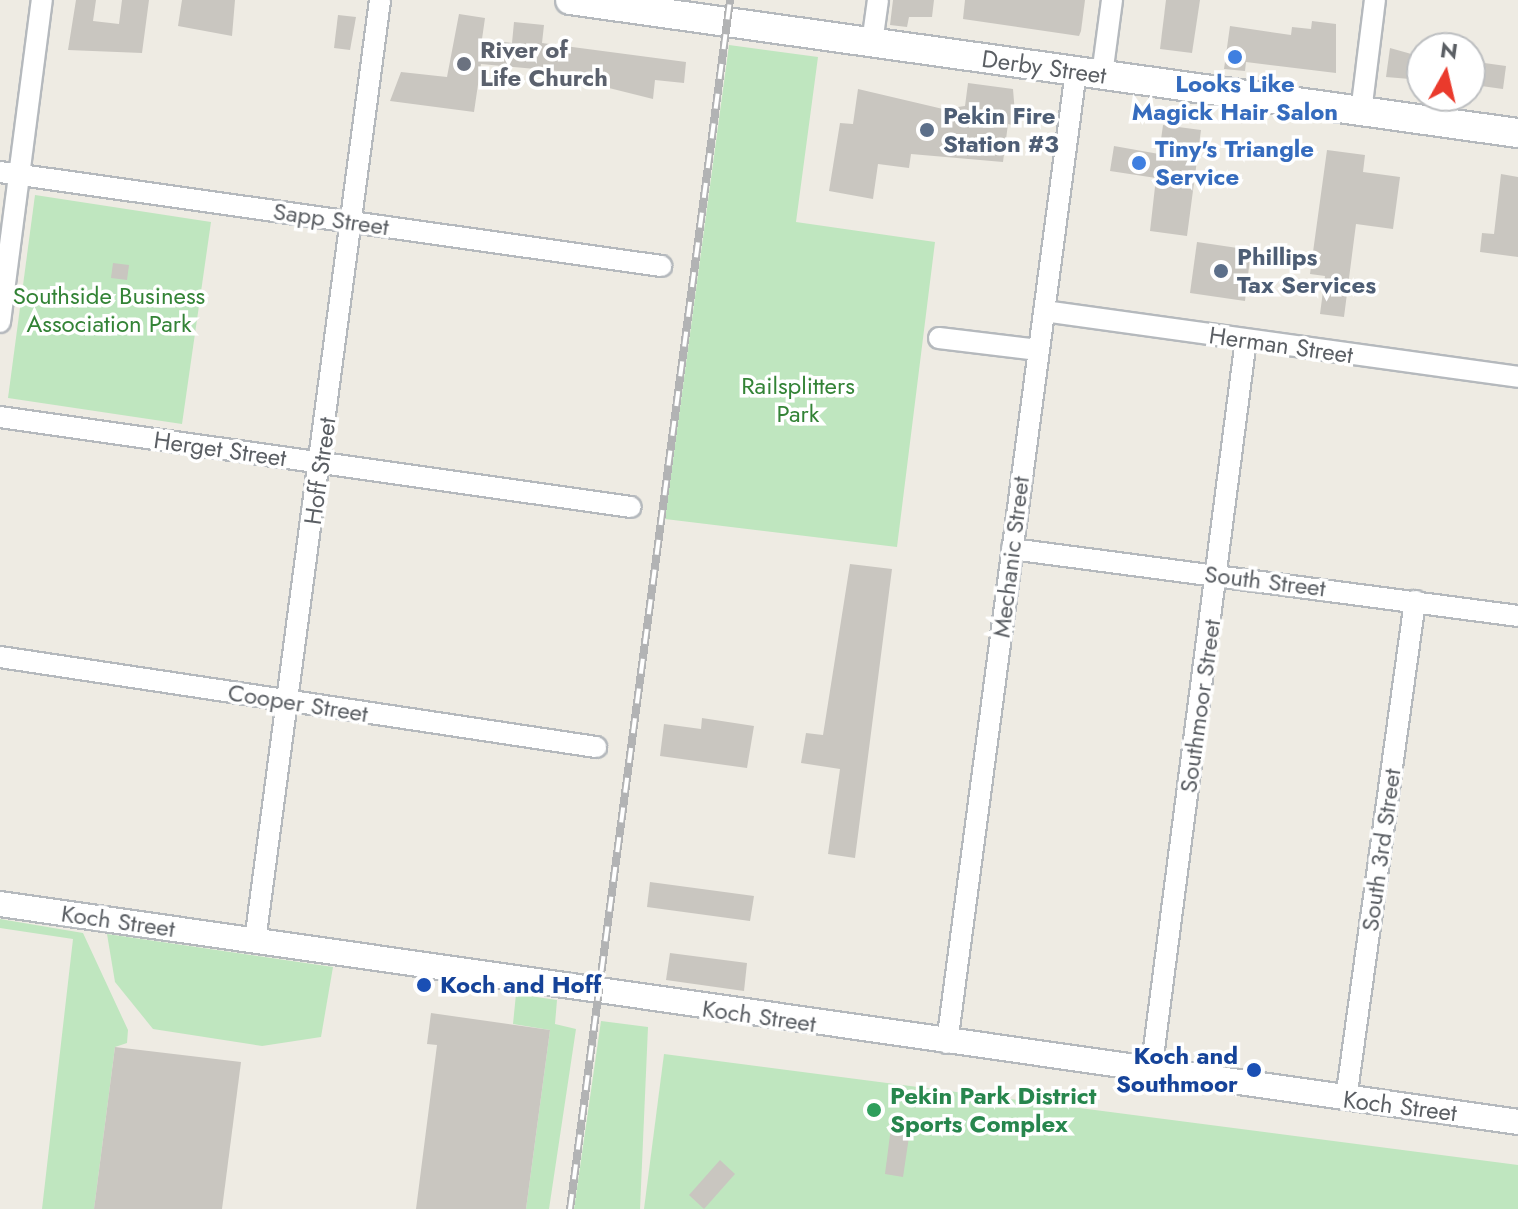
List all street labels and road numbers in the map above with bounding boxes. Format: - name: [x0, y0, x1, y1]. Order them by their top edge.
- street label: Derby Street: [980, 44, 1108, 90]
- street label: Sapp Street: [271, 197, 391, 241]
- street label: Herman Street: [1207, 321, 1355, 369]
- street label: Hoff Street: [298, 415, 342, 527]
- street label: Herget Street: [152, 425, 288, 473]
- street label: Mechanic Street: [987, 475, 1035, 639]
- street label: South Street: [1203, 559, 1327, 603]
- street label: Southmoor Street: [1174, 617, 1226, 795]
- street label: Cooper Street: [226, 678, 370, 728]
- street label: South 3rd Street: [1355, 767, 1407, 933]
- street label: Koch Street: [59, 899, 177, 943]
- street label: Koch Street: [700, 994, 818, 1038]
- street label: Koch Street: [1341, 1085, 1459, 1127]

